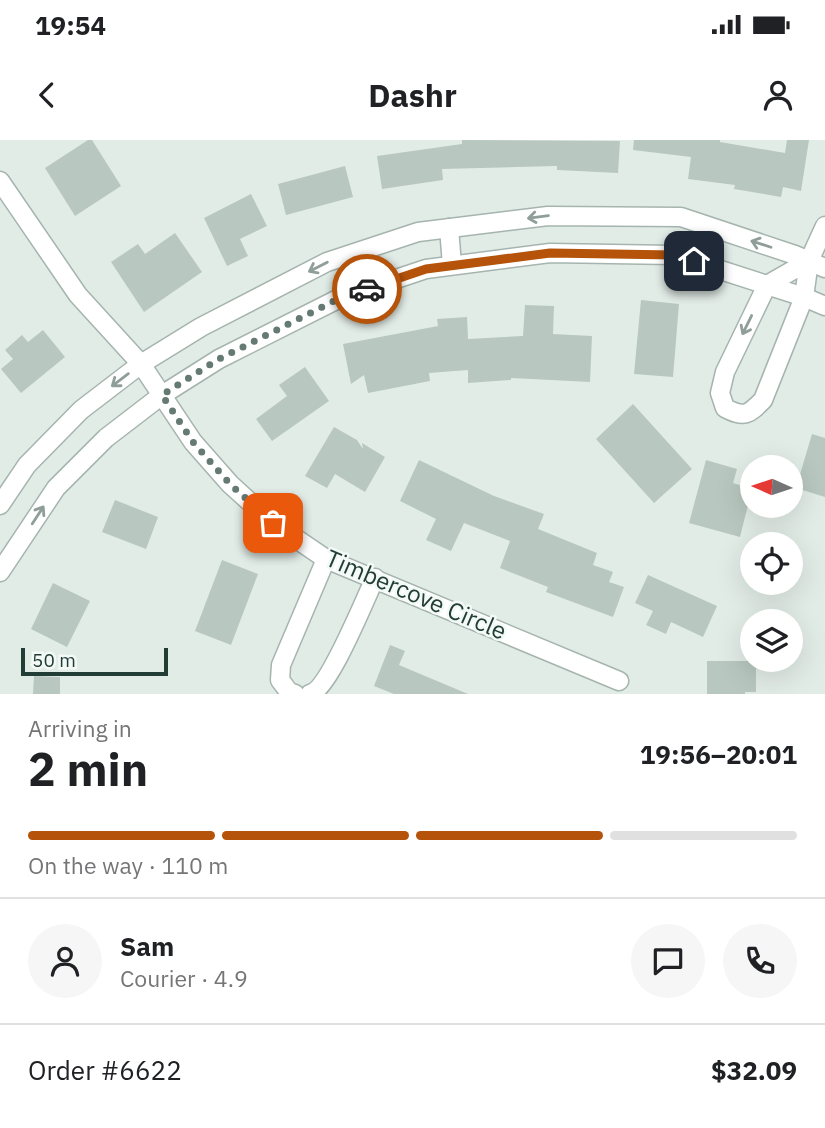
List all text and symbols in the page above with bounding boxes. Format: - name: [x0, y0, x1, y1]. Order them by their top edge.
- text: 19:54: [35, 8, 106, 42]
- text: Dashr: [368, 74, 457, 116]
- icon: back: [28, 76, 66, 114]
- icon: person: [759, 76, 797, 114]
- one-way arrow: [527, 211, 550, 224]
- pin: [664, 231, 724, 291]
- one-way arrow: [750, 237, 772, 250]
- icon: home: [675, 242, 713, 280]
- courier: [332, 254, 402, 324]
- one-way arrow: [308, 261, 328, 275]
- icon: car: [348, 270, 386, 308]
- one-way arrow: [740, 314, 754, 335]
- one-way arrow: [111, 372, 130, 387]
- north arrow: [740, 455, 803, 518]
- map controls: [740, 455, 803, 672]
- pin: [243, 493, 303, 553]
- icon: bag: [254, 504, 292, 542]
- one-way arrow: [31, 506, 45, 526]
- button: locate: [740, 532, 803, 595]
- street label: Timbercove Circle: [321, 542, 512, 647]
- button: layers: [740, 609, 803, 672]
- scale bar: [21, 645, 168, 677]
- text: 50 m: [32, 648, 76, 672]
- text: Arriving in: [28, 713, 132, 743]
- text: 19:56–20:01: [640, 737, 797, 771]
- text: 2 min: [28, 739, 148, 799]
- text: On the way · 110 m: [28, 850, 228, 880]
- button: person: [28, 924, 102, 998]
- button: chat: [631, 924, 705, 998]
- button: phone: [723, 924, 797, 998]
- text: Sam: [120, 929, 174, 963]
- text: Courier · 4.9: [120, 963, 248, 993]
- text: Order #6622: [28, 1053, 182, 1087]
- text: $32.09: [711, 1053, 797, 1087]

